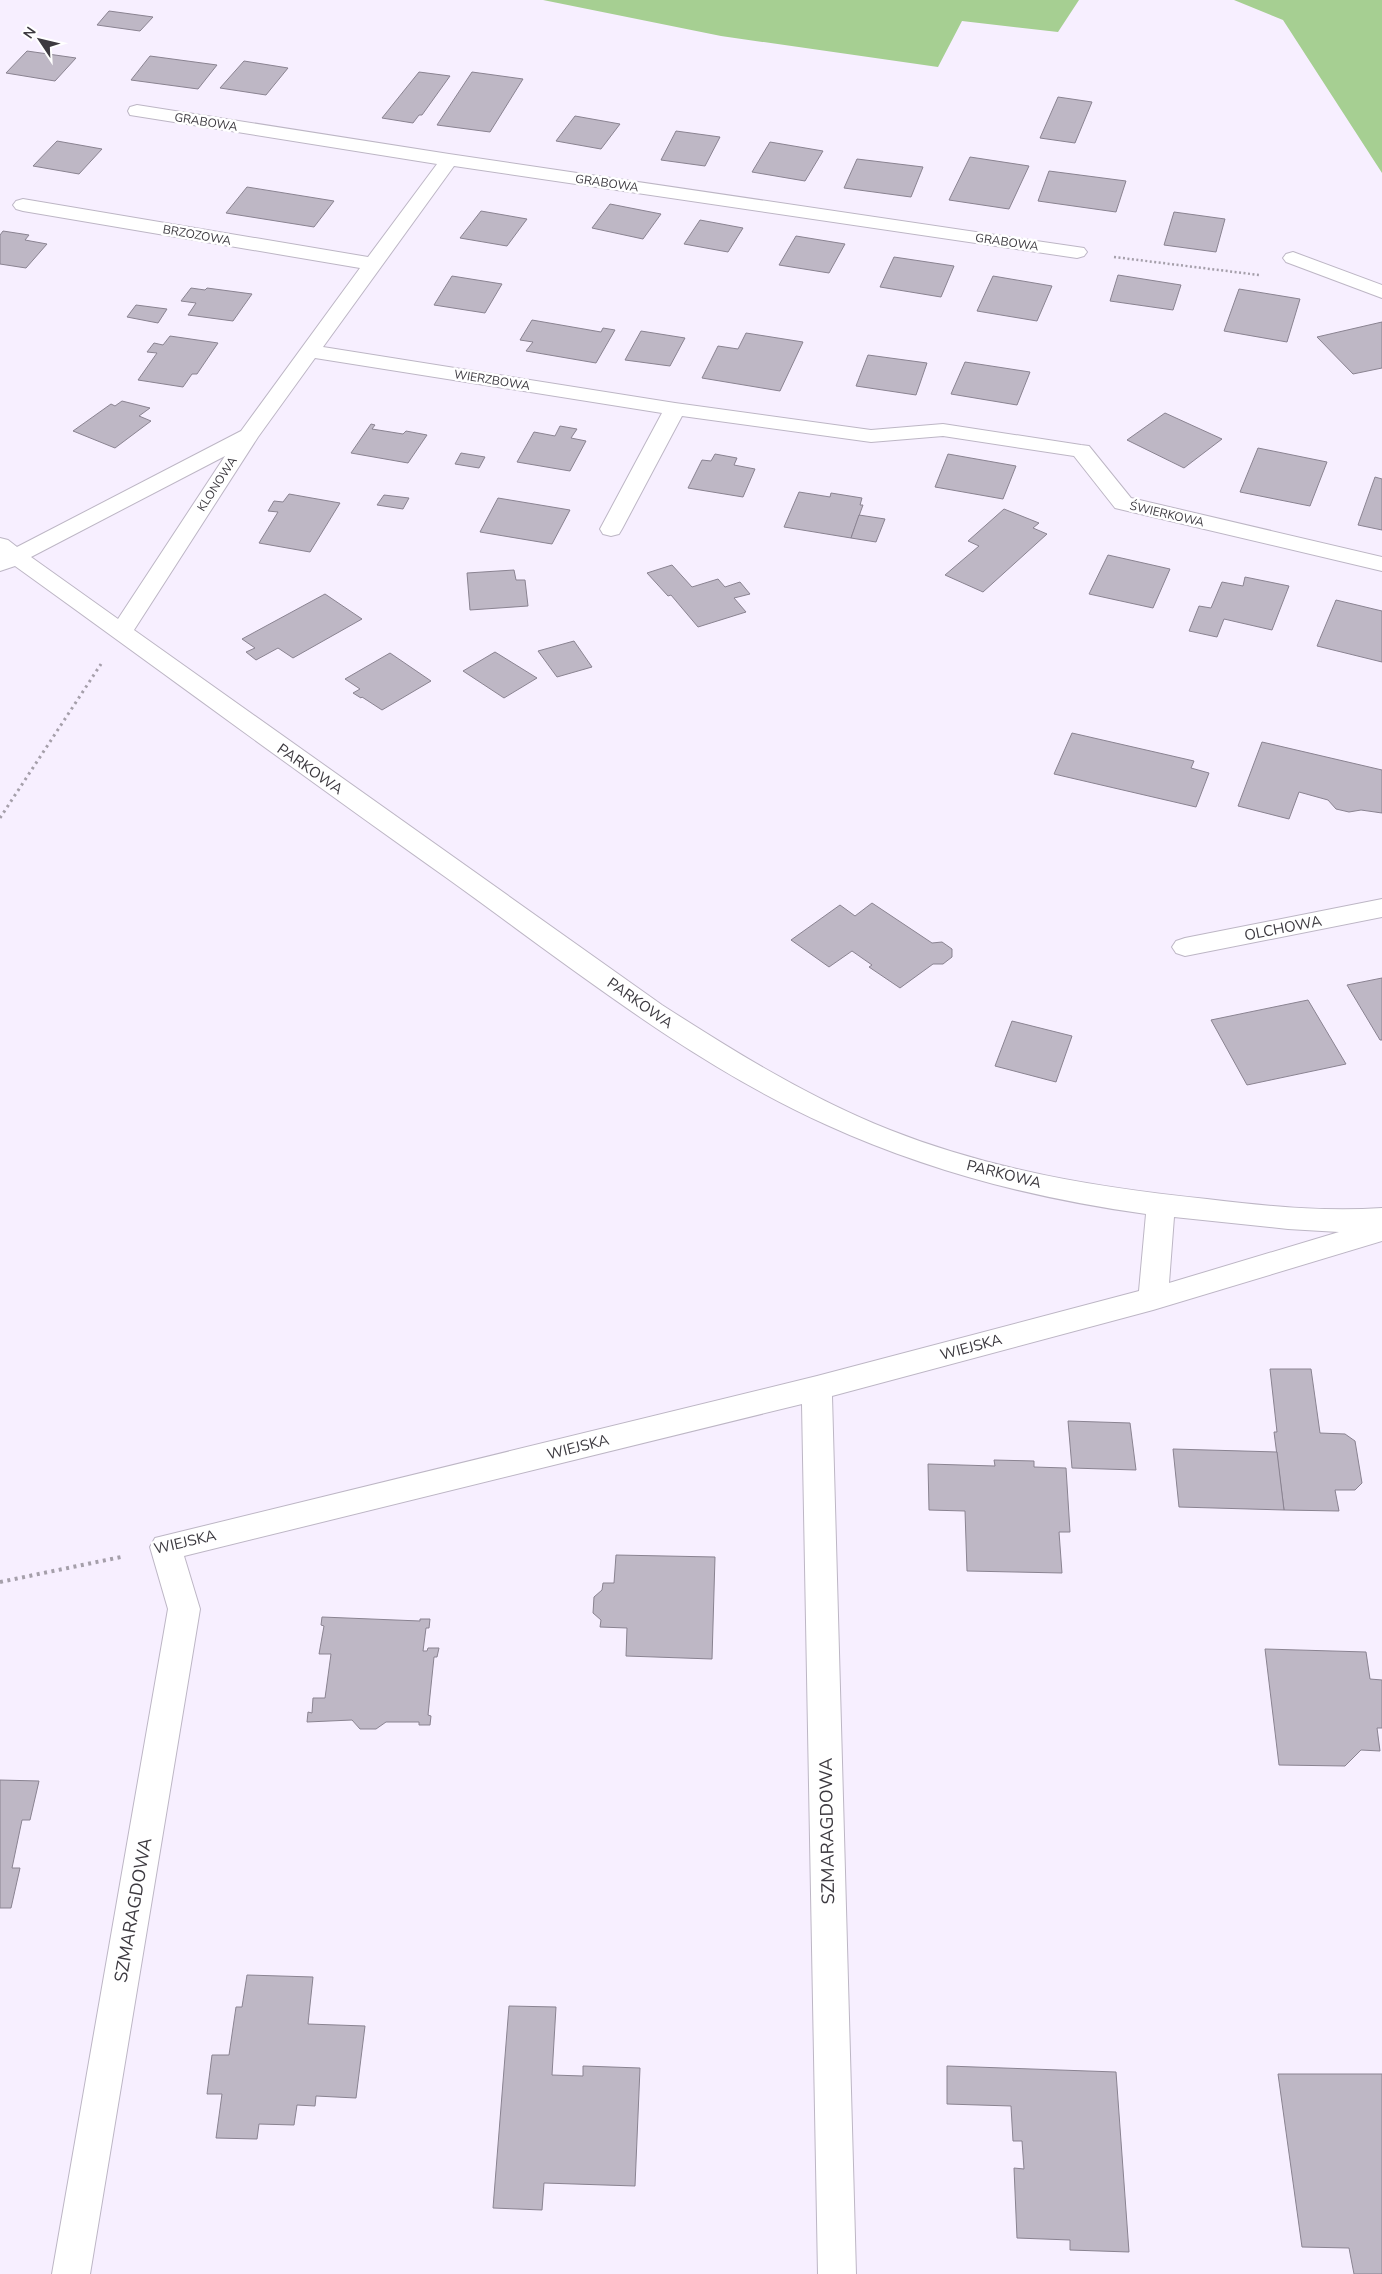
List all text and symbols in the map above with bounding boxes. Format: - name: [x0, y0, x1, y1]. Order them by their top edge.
- north arrow: [15, 15, 65, 65]
- text: N: [19, 23, 41, 43]
- street label: GRABOWA: [173, 109, 239, 135]
- street label: GRABOWA: [574, 171, 640, 195]
- street label: BRZOZOWA: [162, 221, 233, 249]
- street label: GRABOWA: [974, 230, 1040, 254]
- street label: WIERZBOWA: [453, 366, 531, 394]
- street label: KLONOWA: [193, 453, 241, 514]
- street label: ŚWIERKOWA: [1128, 498, 1206, 530]
- street label: PARKOWA: [273, 739, 347, 799]
- street label: OLCHOWA: [1243, 911, 1323, 945]
- street label: PARKOWA: [603, 973, 677, 1033]
- street label: PARKOWA: [965, 1155, 1043, 1193]
- street label: WIEJSKA: [938, 1329, 1004, 1365]
- street label: WIEJSKA: [545, 1430, 611, 1464]
- street label: WIEJSKA: [152, 1525, 218, 1559]
- street label: SZMARAGDOWA: [814, 1757, 840, 1905]
- street label: SZMARAGDOWA: [108, 1836, 158, 1984]

